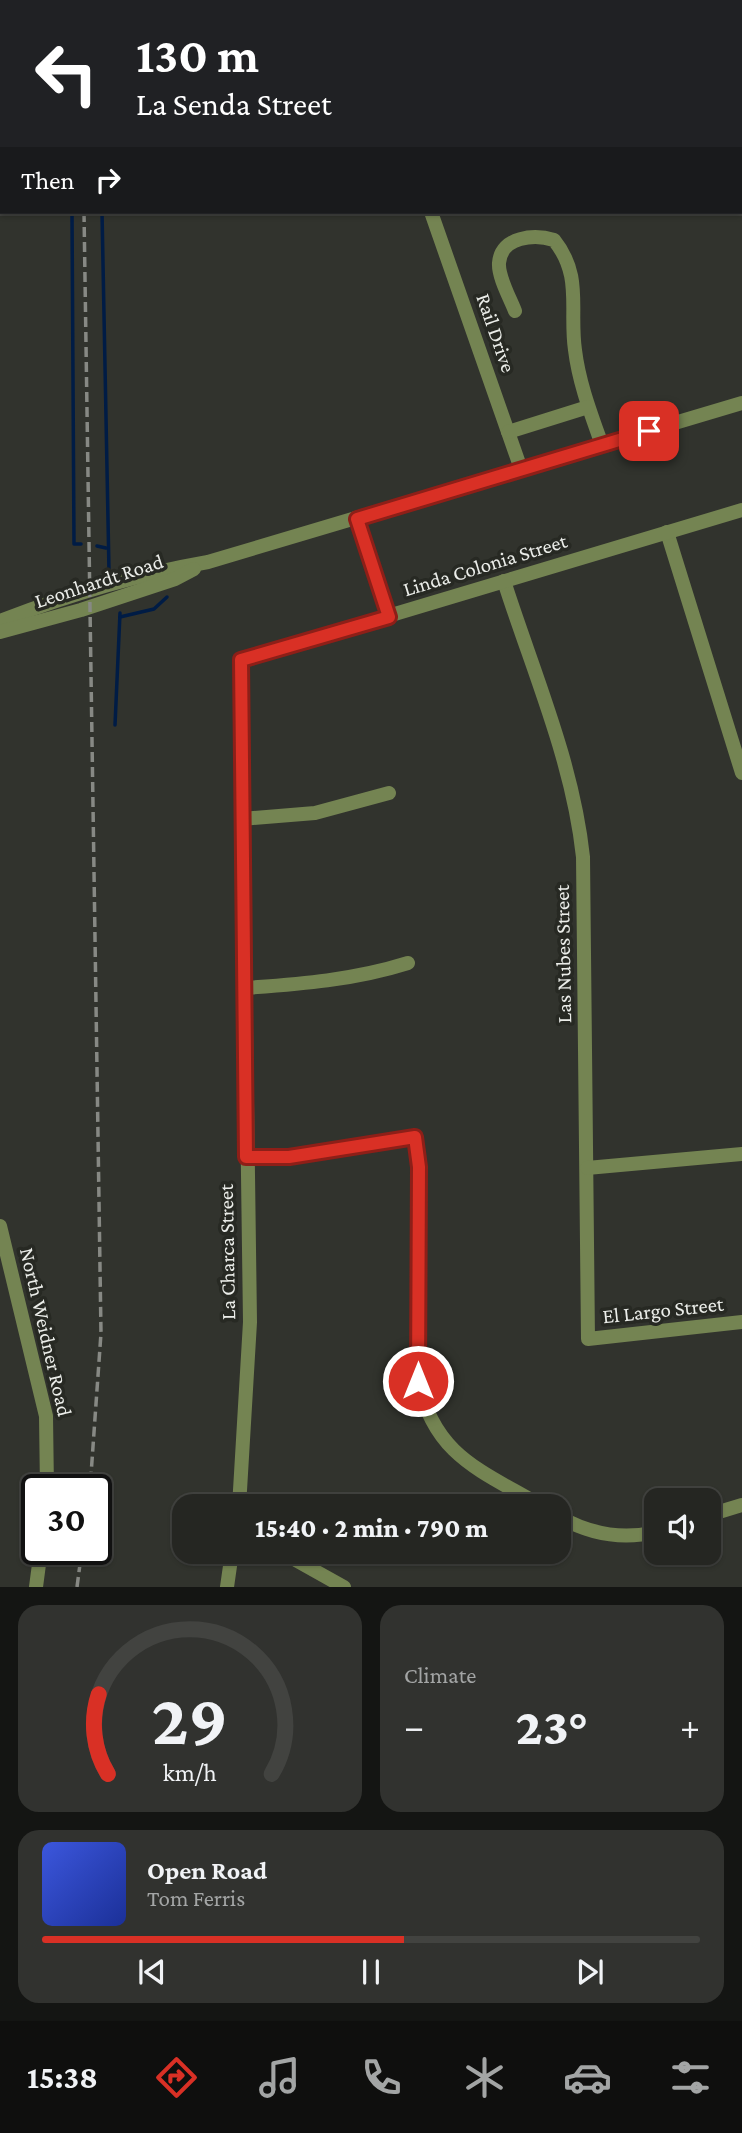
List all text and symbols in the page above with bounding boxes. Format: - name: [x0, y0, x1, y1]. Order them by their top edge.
- icon: left: [21, 28, 112, 119]
- text: 130 m: [136, 28, 259, 83]
- text: La Senda Street: [136, 86, 332, 122]
- icon: right: [89, 161, 127, 199]
- text: Then: [21, 166, 75, 195]
- street label: Rail Drive: [471, 290, 521, 376]
- pin: [619, 401, 679, 461]
- icon: arrive: [630, 412, 668, 450]
- street label: Linda Colonia Street: [400, 528, 571, 601]
- street label: Leonhardt Road: [32, 549, 166, 613]
- street label: Las Nubes Street: [550, 883, 576, 1024]
- street label: La Charca Street: [214, 1183, 240, 1320]
- street label: North Weidner Road: [15, 1245, 77, 1419]
- street label: El Largo Street: [601, 1292, 726, 1328]
- position arrow: [381, 1344, 455, 1418]
- speed limit sign: 30: [21, 1474, 112, 1565]
- map controls: [644, 1488, 721, 1565]
- button: sound: [644, 1488, 721, 1565]
- text: 15:40 · 2 min · 790 m: [255, 1514, 488, 1543]
- text: Climate: [404, 1662, 476, 1688]
- text: 29: [152, 1680, 228, 1761]
- text: 23°: [516, 1697, 588, 1755]
- text: −: [404, 1705, 424, 1747]
- text: +: [680, 1705, 700, 1747]
- text: km/h: [163, 1759, 217, 1786]
- text: Open Road: [147, 1856, 267, 1885]
- text: Tom Ferris: [147, 1885, 245, 1911]
- icon: previous: [133, 1953, 171, 1991]
- icon: pause: [352, 1953, 390, 1991]
- icon: next: [571, 1953, 609, 1991]
- icon: directions: [152, 2053, 201, 2102]
- icon: music: [255, 2053, 304, 2102]
- icon: phone: [357, 2053, 406, 2102]
- icon: climate: [460, 2053, 509, 2102]
- icon: car: [563, 2053, 612, 2102]
- icon: filters: [666, 2053, 715, 2102]
- text: 15:38: [27, 2059, 98, 2095]

